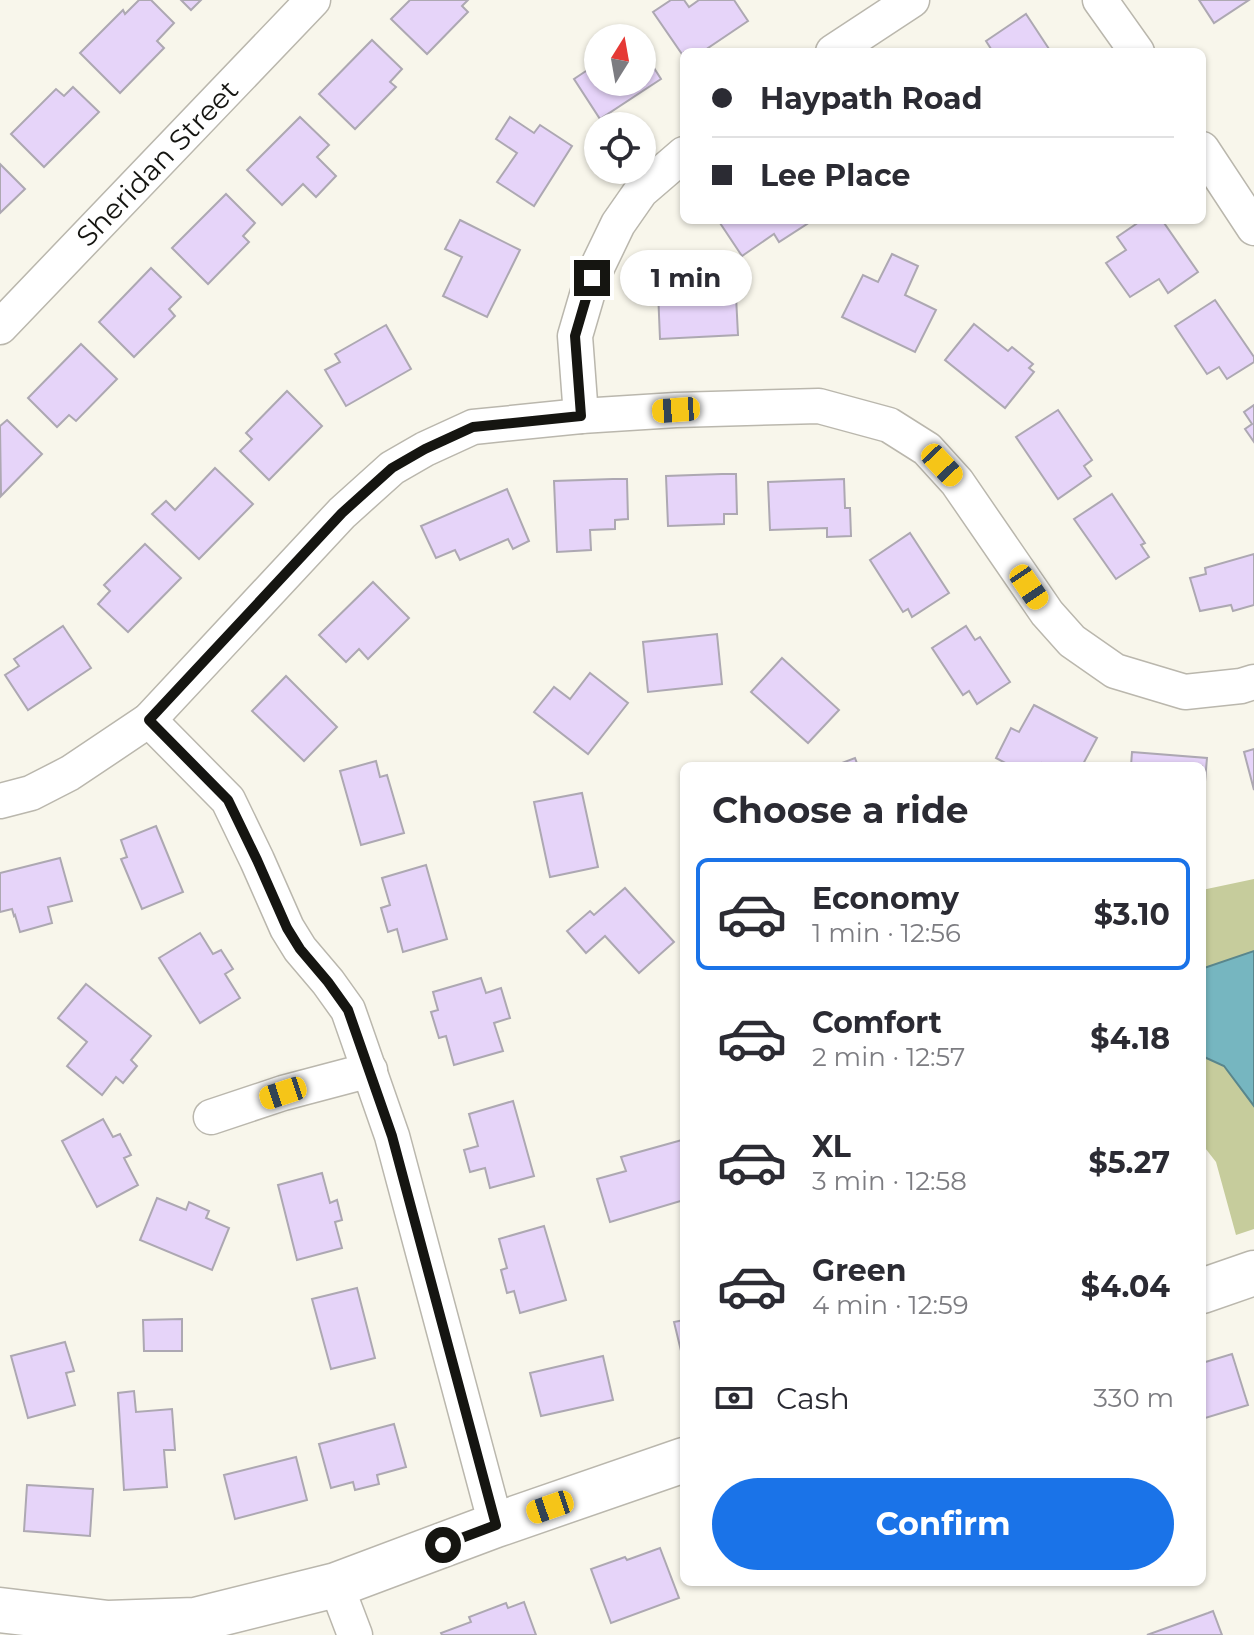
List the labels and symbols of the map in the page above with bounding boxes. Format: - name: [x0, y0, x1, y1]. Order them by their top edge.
- north arrow: [584, 24, 656, 96]
- street label: Sheridan Street: [69, 73, 245, 253]
- callout: 1 min: [620, 250, 752, 306]
- route end: [574, 260, 610, 296]
- car: [651, 396, 701, 424]
- car: [917, 439, 967, 491]
- car: [1006, 560, 1052, 614]
- car: [256, 1074, 310, 1112]
- car: [523, 1488, 577, 1526]
- route start: [425, 1527, 461, 1563]

